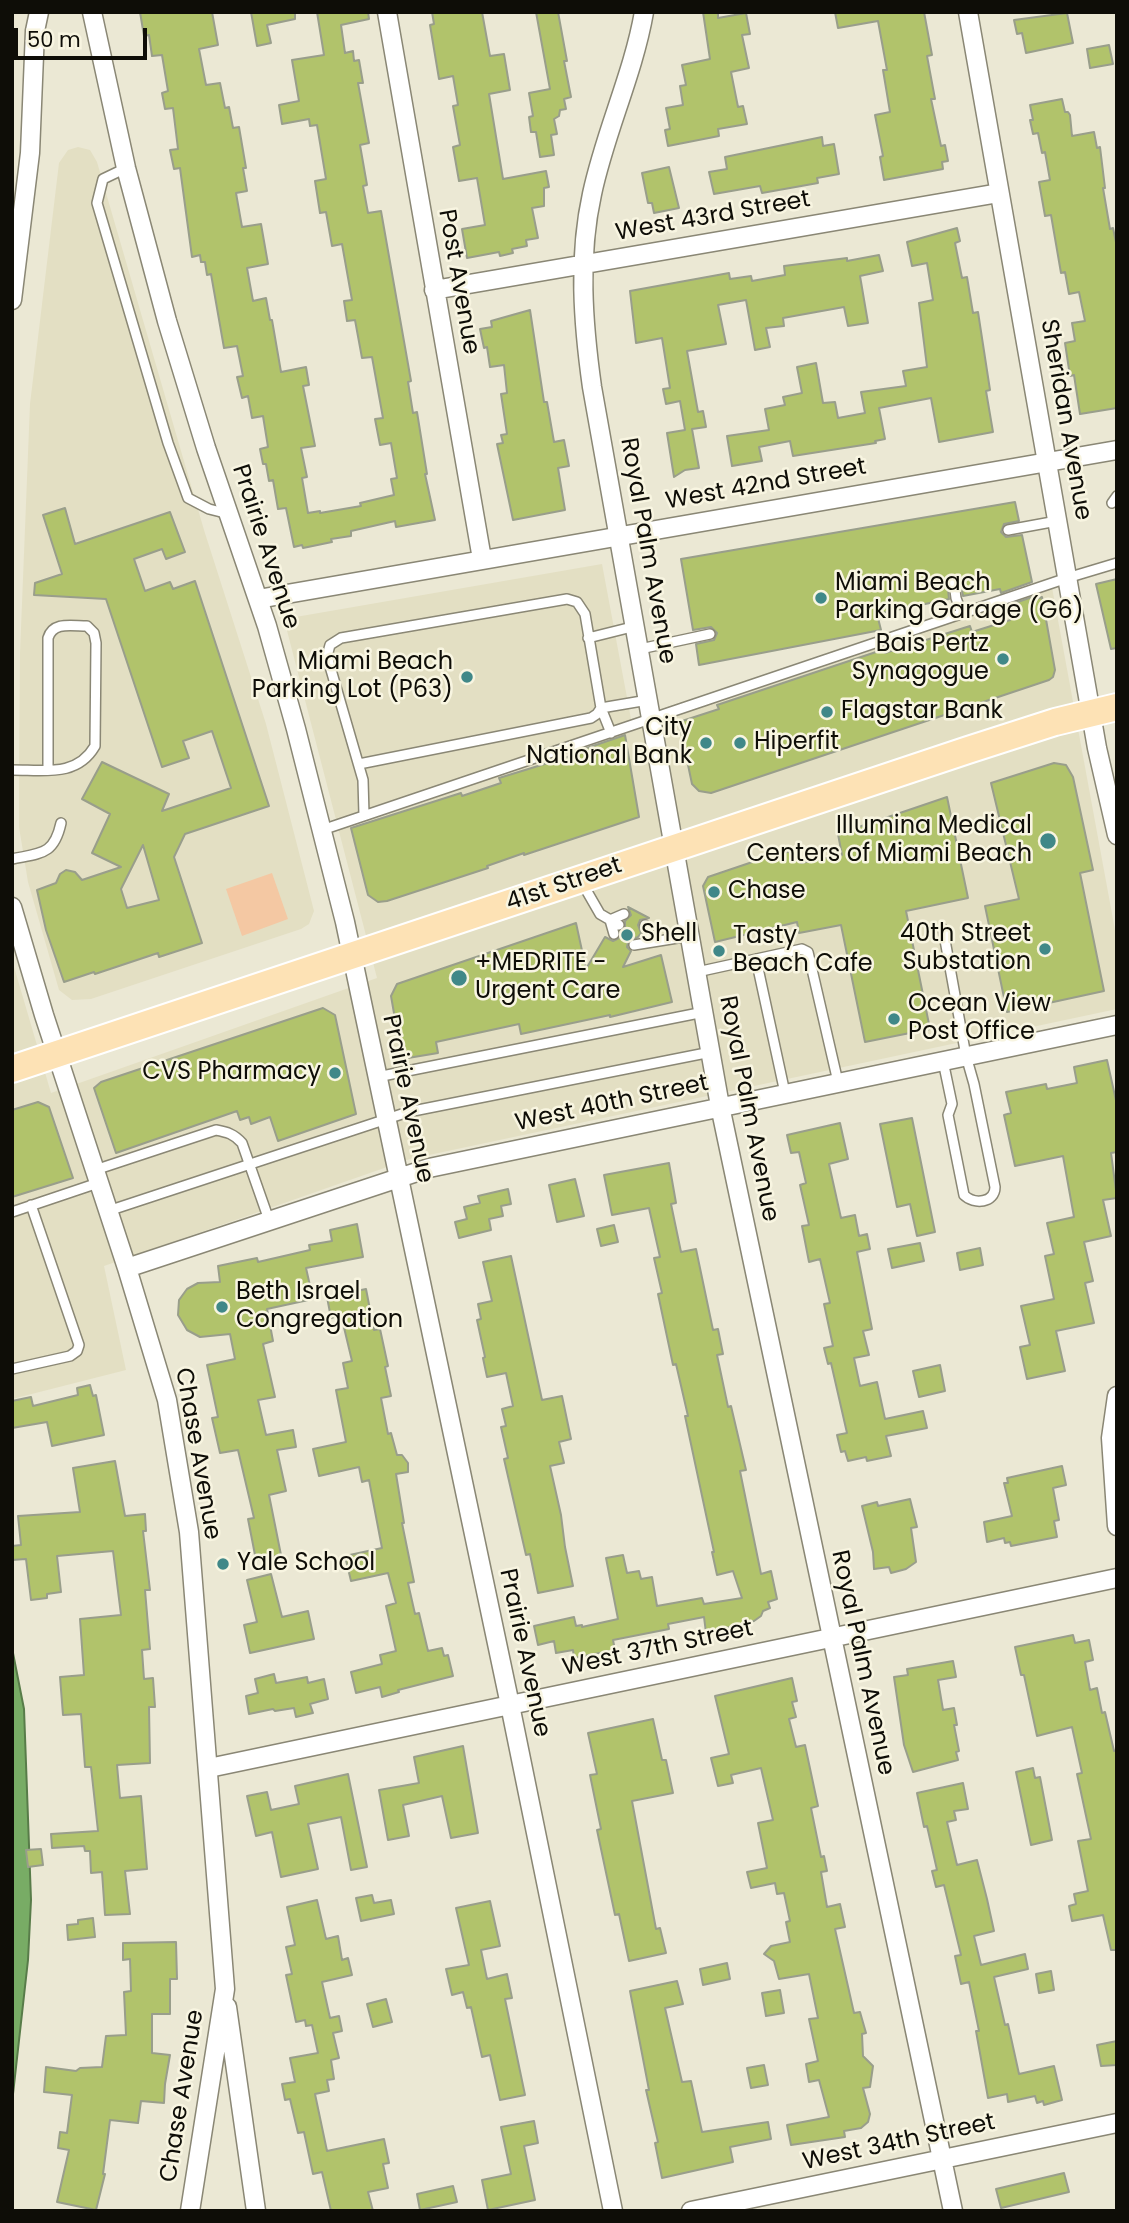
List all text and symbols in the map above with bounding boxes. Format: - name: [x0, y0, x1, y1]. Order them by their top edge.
- scale bar: [18, 14, 150, 58]
- text: 50 m: [27, 25, 81, 54]
- street label: West 43rd Street: [613, 186, 813, 248]
- street label: Post Avenue: [431, 207, 485, 357]
- street label: Sheridan Avenue: [1033, 317, 1097, 523]
- street label: Royal Palm Avenue: [613, 436, 681, 666]
- street label: West 42nd Street: [663, 453, 869, 517]
- street label: Prairie Avenue: [225, 461, 305, 633]
- place label: Miami Beach Parking Garage (G6): [835, 570, 1084, 626]
- marker: Miami Beach Parking Garage (G6): [813, 590, 829, 606]
- place label: Bais Pertz Synagogue: [852, 631, 989, 687]
- place label: Miami Beach Parking Lot (P63): [252, 649, 453, 705]
- marker: Bais Pertz Synagogue: [995, 651, 1011, 667]
- marker: Miami Beach Parking Lot (P63): [459, 669, 475, 685]
- place label: Flagstar Bank: [841, 698, 1003, 726]
- marker: Flagstar Bank: [819, 704, 835, 720]
- place label: City National Bank: [526, 715, 692, 771]
- place label: Hiperfit: [754, 729, 839, 757]
- marker: City National Bank: [698, 735, 714, 751]
- marker: Hiperfit: [732, 735, 748, 751]
- place label: Illumina Medical Centers of Miami Beach: [746, 813, 1032, 869]
- marker: Illumina Medical Centers of Miami Beach: [1038, 831, 1058, 851]
- street label: 41st Street: [502, 852, 626, 918]
- place label: Chase: [728, 878, 806, 906]
- marker: Chase: [706, 884, 722, 900]
- place label: Shell: [641, 921, 697, 949]
- place label: 40th Street Substation: [900, 921, 1031, 977]
- place label: Tasty Beach Cafe: [733, 923, 873, 979]
- marker: Shell: [619, 927, 635, 943]
- marker: 40th Street Substation: [1037, 941, 1053, 957]
- marker: Tasty Beach Cafe: [711, 943, 727, 959]
- place label: +MEDRITE - Urgent Care: [475, 950, 620, 1006]
- marker: +MEDRITE - Urgent Care: [449, 968, 469, 988]
- place label: Ocean View Post Office: [908, 991, 1051, 1047]
- street label: Royal Palm Avenue: [712, 994, 784, 1224]
- marker: Ocean View Post Office: [886, 1011, 902, 1027]
- street label: Prairie Avenue: [375, 1012, 439, 1186]
- place label: CVS Pharmacy: [142, 1059, 321, 1087]
- marker: CVS Pharmacy: [327, 1065, 343, 1081]
- street label: West 40th Street: [513, 1069, 711, 1139]
- place label: Beth Israel Congregation: [236, 1279, 403, 1335]
- marker: Beth Israel Congregation: [214, 1299, 230, 1315]
- street label: Chase Avenue: [168, 1366, 226, 1542]
- street label: Royal Palm Avenue: [824, 1548, 900, 1778]
- place label: Yale School: [237, 1550, 375, 1578]
- marker: Yale School: [215, 1556, 231, 1572]
- street label: Prairie Avenue: [492, 1566, 556, 1740]
- street label: West 37th Street: [560, 1615, 756, 1683]
- street label: Chase Avenue: [155, 2008, 211, 2184]
- street label: West 34th Street: [800, 2109, 998, 2177]

